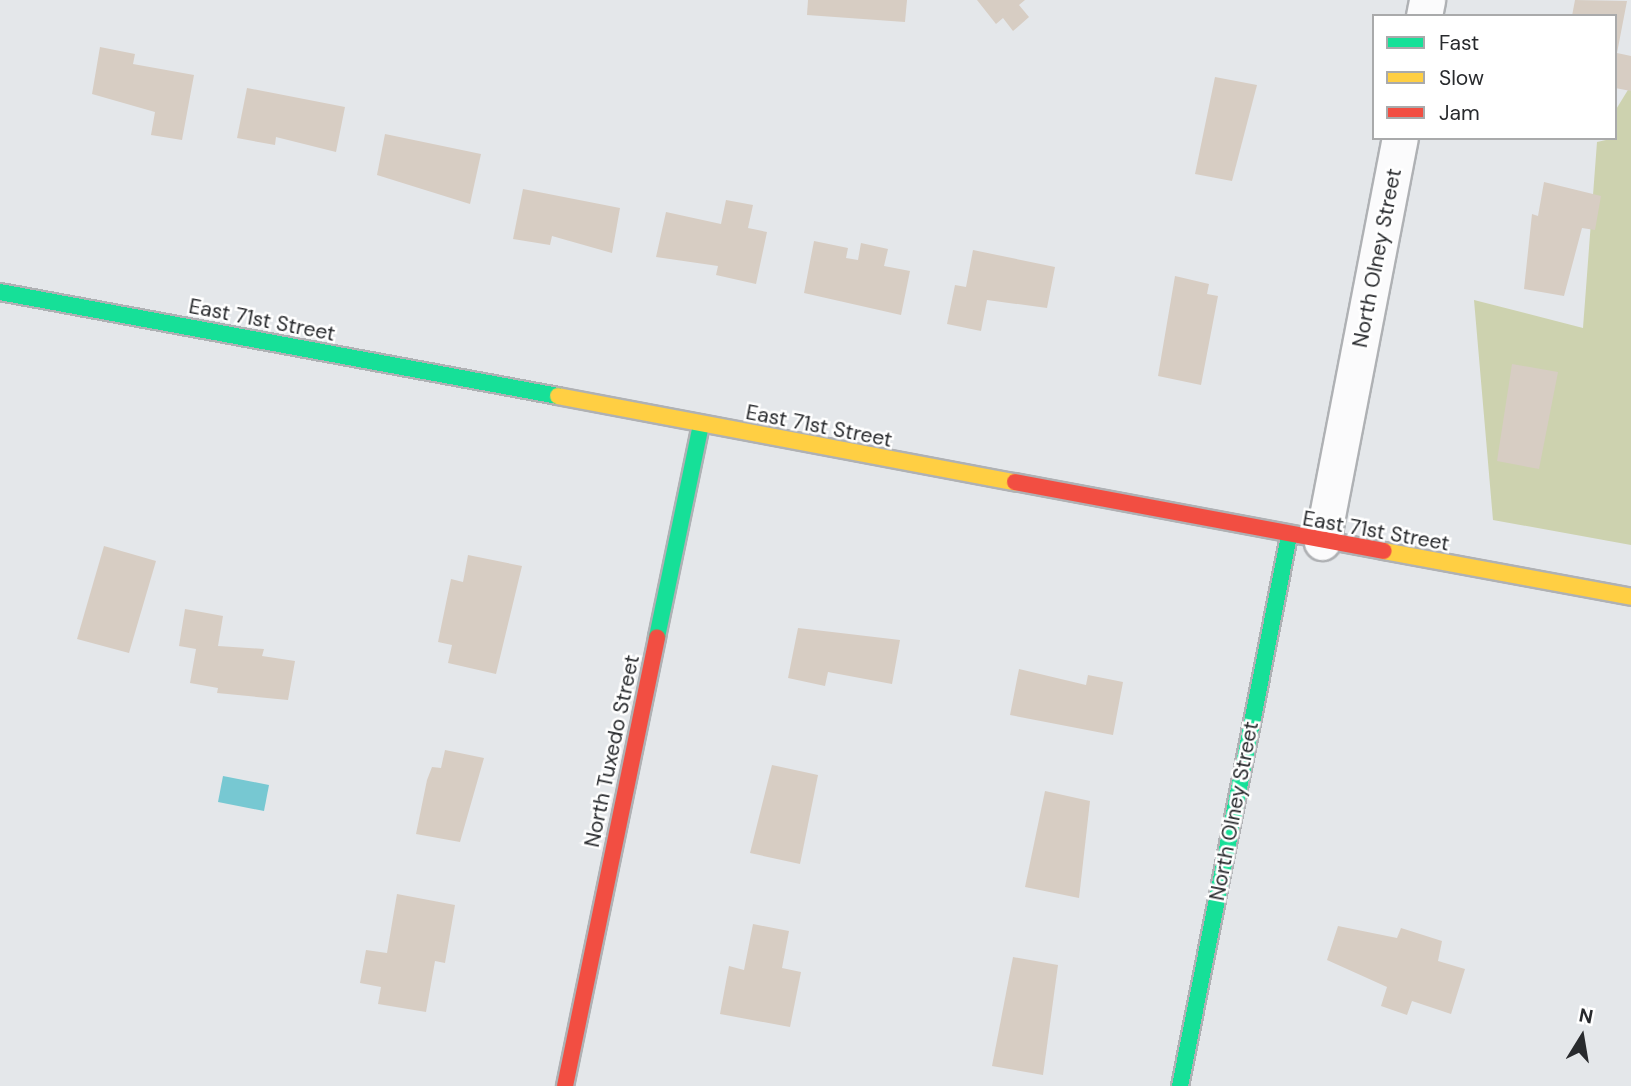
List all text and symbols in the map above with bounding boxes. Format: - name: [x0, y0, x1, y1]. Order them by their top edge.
- legend: [1372, 14, 1617, 140]
- text: Fast: [1439, 29, 1479, 57]
- text: Slow: [1439, 64, 1484, 92]
- text: Jam: [1439, 99, 1480, 127]
- street label: North Olney Street: [1347, 166, 1407, 350]
- street label: East 71st Street: [187, 293, 337, 347]
- street label: East 71st Street: [744, 399, 894, 453]
- street label: East 71st Street: [1301, 506, 1451, 556]
- street label: North Tuxedo Street: [579, 653, 645, 849]
- street label: North Olney Street: [1204, 719, 1264, 903]
- north arrow: [1547, 1002, 1617, 1072]
- text: N: [1577, 1002, 1595, 1029]

